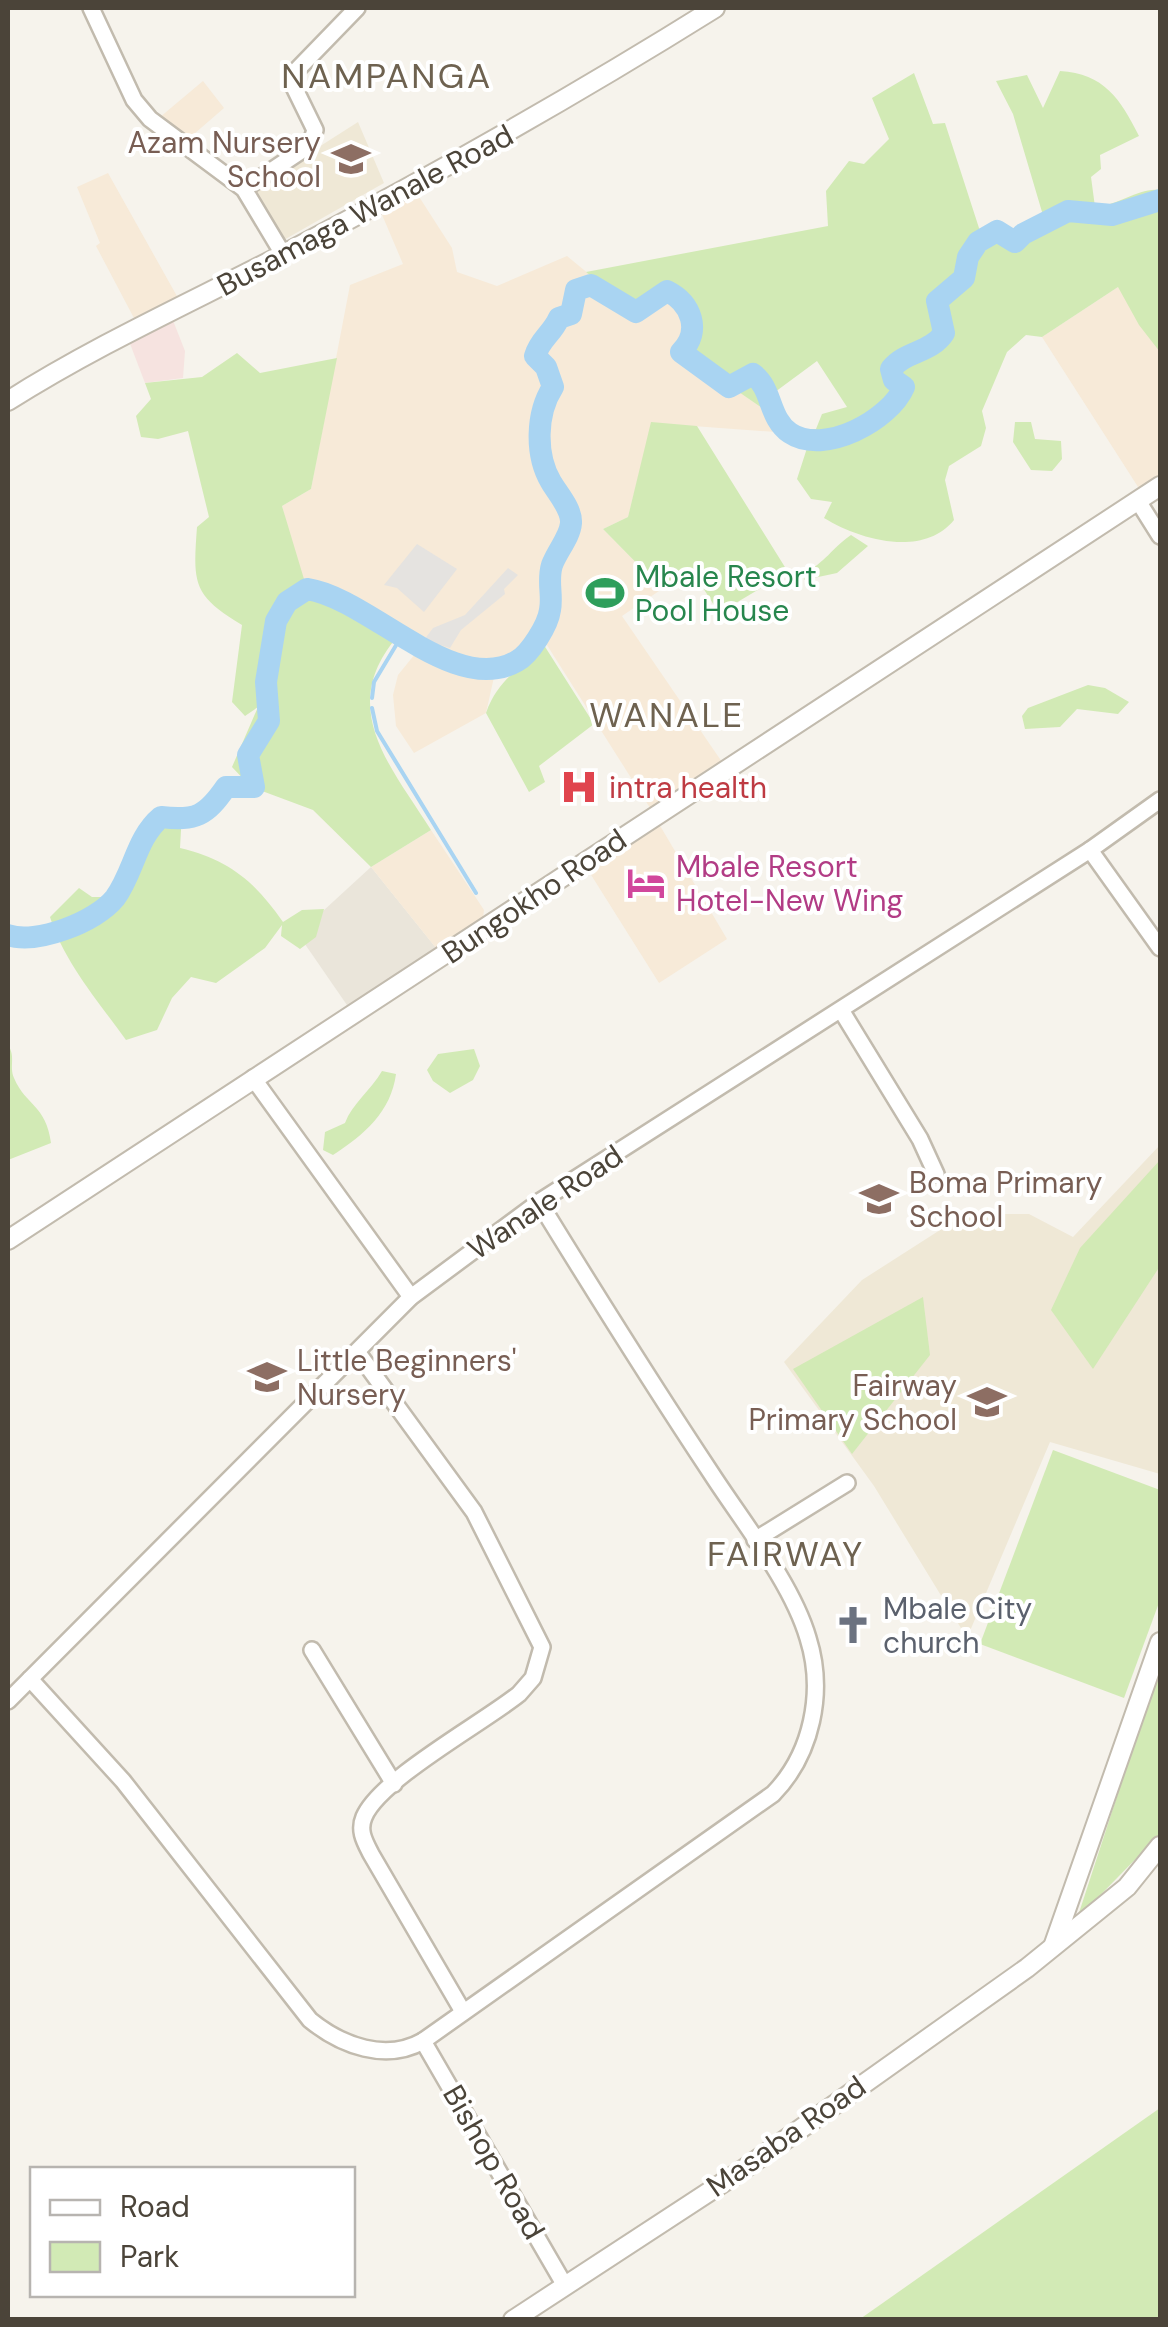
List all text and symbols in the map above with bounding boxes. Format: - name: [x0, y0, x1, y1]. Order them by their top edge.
- district label: NAMPANGA: [281, 53, 493, 99]
- street label: Busamaga Wanale Road: [210, 115, 520, 305]
- place label: Azam Nursery School: [127, 123, 321, 196]
- school or university icon: Azam Nursery School: [330, 138, 372, 180]
- place label: Mbale Resort Pool House: [635, 557, 817, 630]
- sports icon: Mbale Resort Pool House: [584, 572, 626, 614]
- district label: WANALE: [589, 692, 745, 738]
- hospital icon: intra health: [558, 766, 600, 808]
- place label: intra health: [609, 768, 767, 807]
- street label: Bungokho Road: [434, 820, 634, 972]
- place label: Mbale Resort Hotel-New Wing: [676, 847, 903, 920]
- hotel icon: Mbale Resort Hotel-New Wing: [625, 862, 667, 904]
- street label: Wanale Road: [460, 1136, 630, 1268]
- place label: Boma Primary School: [909, 1163, 1103, 1236]
- school or university icon: Boma Primary School: [858, 1178, 900, 1220]
- place label: Little Beginners' Nursery: [297, 1341, 517, 1414]
- school or university icon: Little Beginners' Nursery: [246, 1356, 288, 1398]
- place label: Fairway Primary School: [748, 1366, 957, 1439]
- school or university icon: Fairway Primary School: [966, 1381, 1008, 1423]
- district label: FAIRWAY: [707, 1531, 865, 1577]
- place label: Mbale City church: [883, 1589, 1033, 1662]
- church icon: Mbale City church: [832, 1604, 874, 1646]
- street label: Masaba Road: [699, 2067, 873, 2205]
- street label: Bishop Road: [434, 2078, 554, 2246]
- legend: [30, 2167, 355, 2297]
- text: Road: [120, 2187, 190, 2226]
- text: Park: [120, 2237, 179, 2276]

